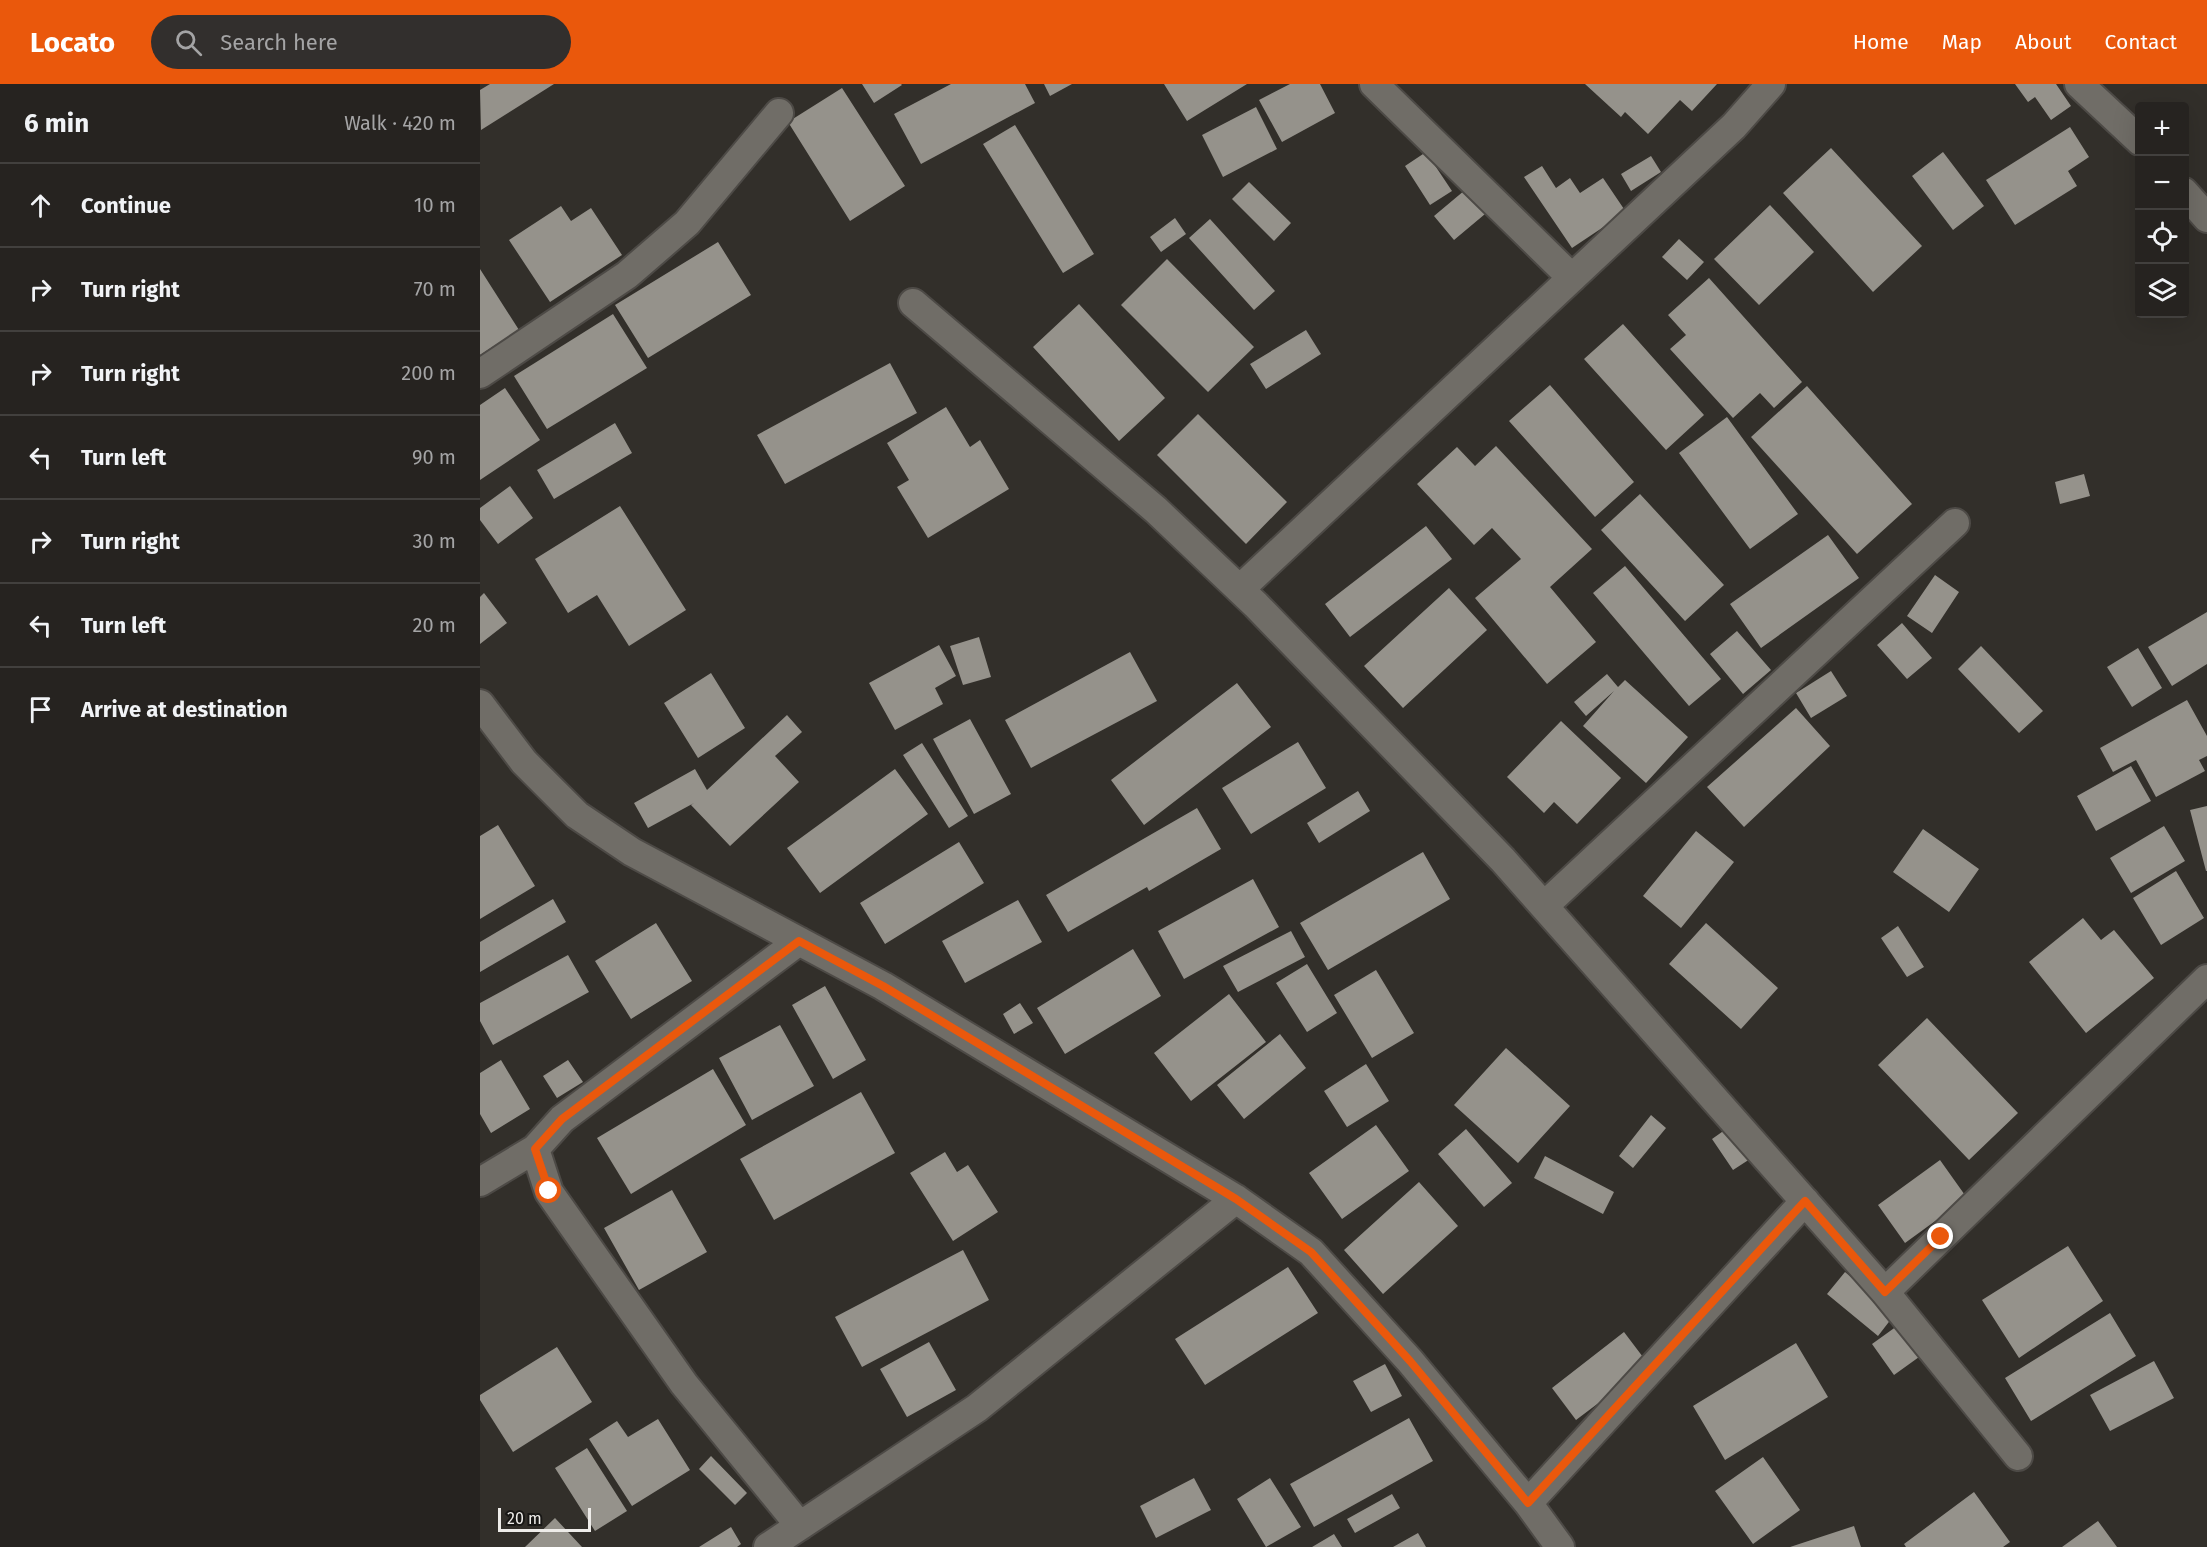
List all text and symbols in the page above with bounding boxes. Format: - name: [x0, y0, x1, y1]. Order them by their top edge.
- search box: [151, 15, 571, 69]
- text: Locato: [30, 26, 115, 59]
- icon: search: [172, 26, 205, 59]
- text: Search here: [220, 29, 338, 56]
- text: Home: [1853, 29, 1909, 55]
- text: Map: [1942, 29, 1982, 55]
- text: About: [2015, 29, 2072, 55]
- text: Contact: [2105, 29, 2177, 55]
- map controls: [2135, 102, 2189, 318]
- button: +: [2135, 102, 2189, 156]
- text: 6 min: [24, 108, 89, 139]
- text: Walk · 420 m: [344, 111, 456, 135]
- button: −: [2135, 156, 2189, 210]
- icon: ahead: [24, 189, 57, 222]
- text: Continue: [81, 192, 171, 219]
- text: 10 m: [414, 193, 456, 217]
- button: locate: [2135, 210, 2189, 264]
- button: layers: [2135, 264, 2189, 318]
- icon: right: [24, 273, 57, 306]
- text: Turn right: [81, 276, 180, 303]
- text: 70 m: [414, 277, 456, 301]
- icon: right: [24, 357, 57, 390]
- text: Turn right: [81, 360, 180, 387]
- text: 200 m: [401, 361, 456, 385]
- icon: left: [24, 441, 57, 474]
- text: Turn left: [81, 444, 166, 471]
- text: 90 m: [412, 445, 456, 469]
- icon: right: [24, 525, 57, 558]
- text: Turn right: [81, 528, 180, 555]
- text: 30 m: [412, 529, 456, 553]
- icon: left: [24, 609, 57, 642]
- text: Turn left: [81, 612, 166, 639]
- text: 20 m: [413, 613, 456, 637]
- icon: arrive: [24, 693, 57, 726]
- text: Arrive at destination: [81, 696, 288, 723]
- route start: [535, 1177, 561, 1203]
- route end: [1927, 1223, 1953, 1249]
- scale bar: [498, 1505, 591, 1532]
- text: 20 m: [507, 1509, 542, 1528]

